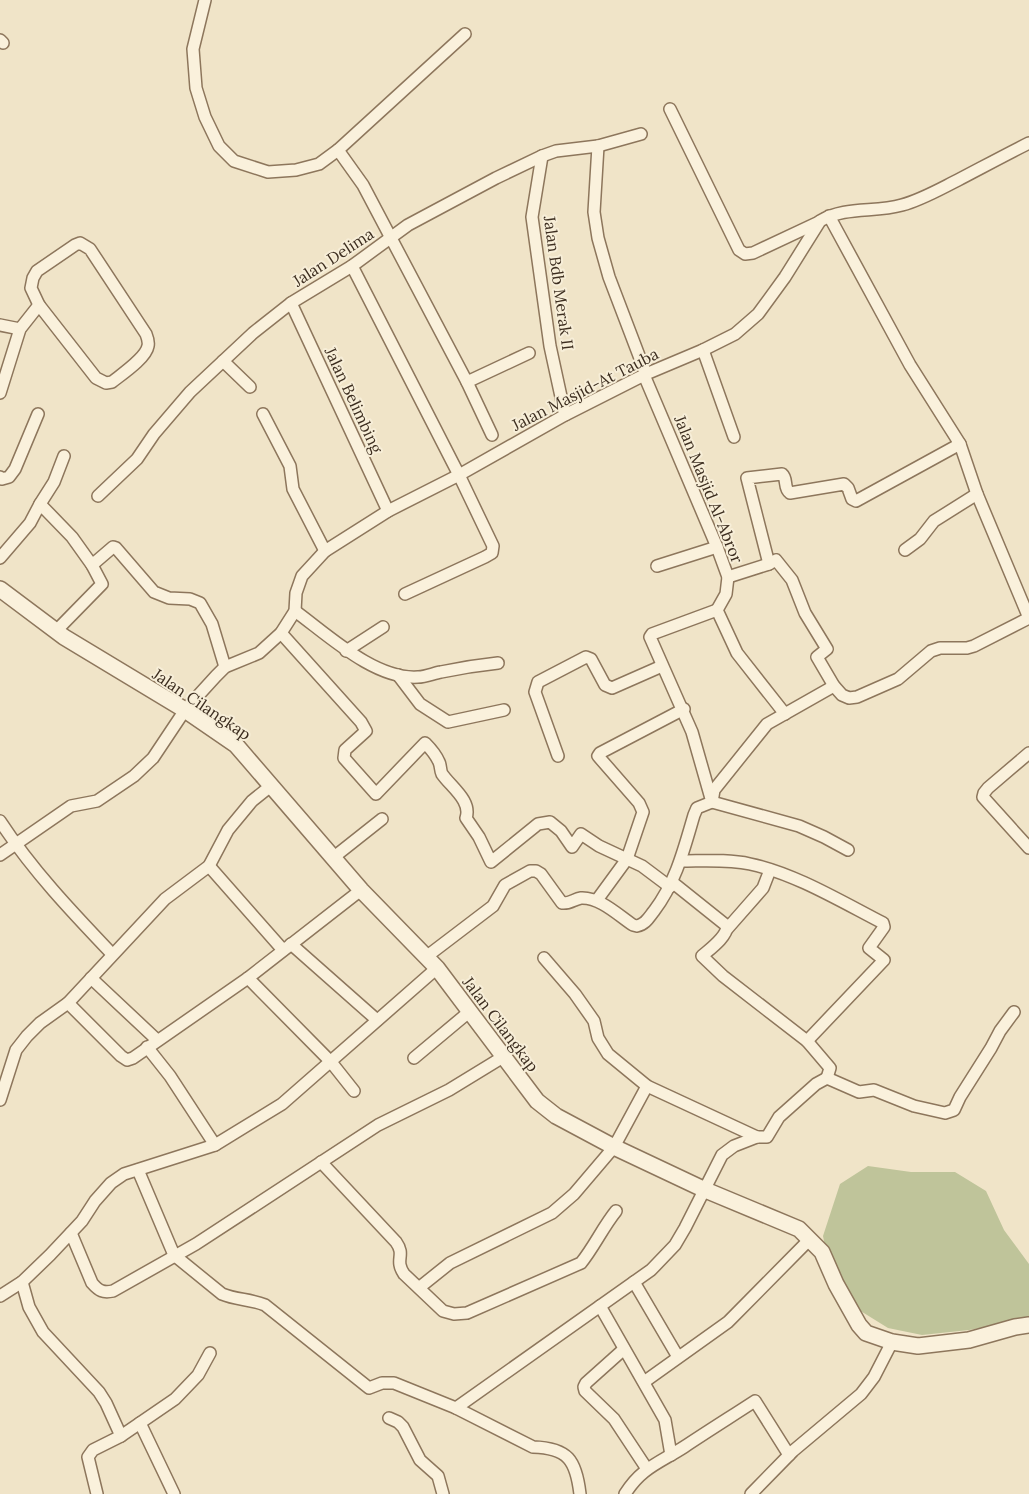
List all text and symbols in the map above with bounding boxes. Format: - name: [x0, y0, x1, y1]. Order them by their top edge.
- street label: Jalan Bdb Merak II: [540, 214, 578, 351]
- street label: Jalan Delima: [288, 223, 377, 291]
- street label: Jalan Belimbing: [320, 343, 388, 457]
- street label: Jalan Masjid-At Tauba: [507, 343, 662, 435]
- street label: Jalan Masjid Al-Abror: [670, 411, 748, 566]
- street label: Jalan Cilangkap: [148, 663, 255, 744]
- street label: Jalan Cilangkap: [458, 972, 543, 1076]

